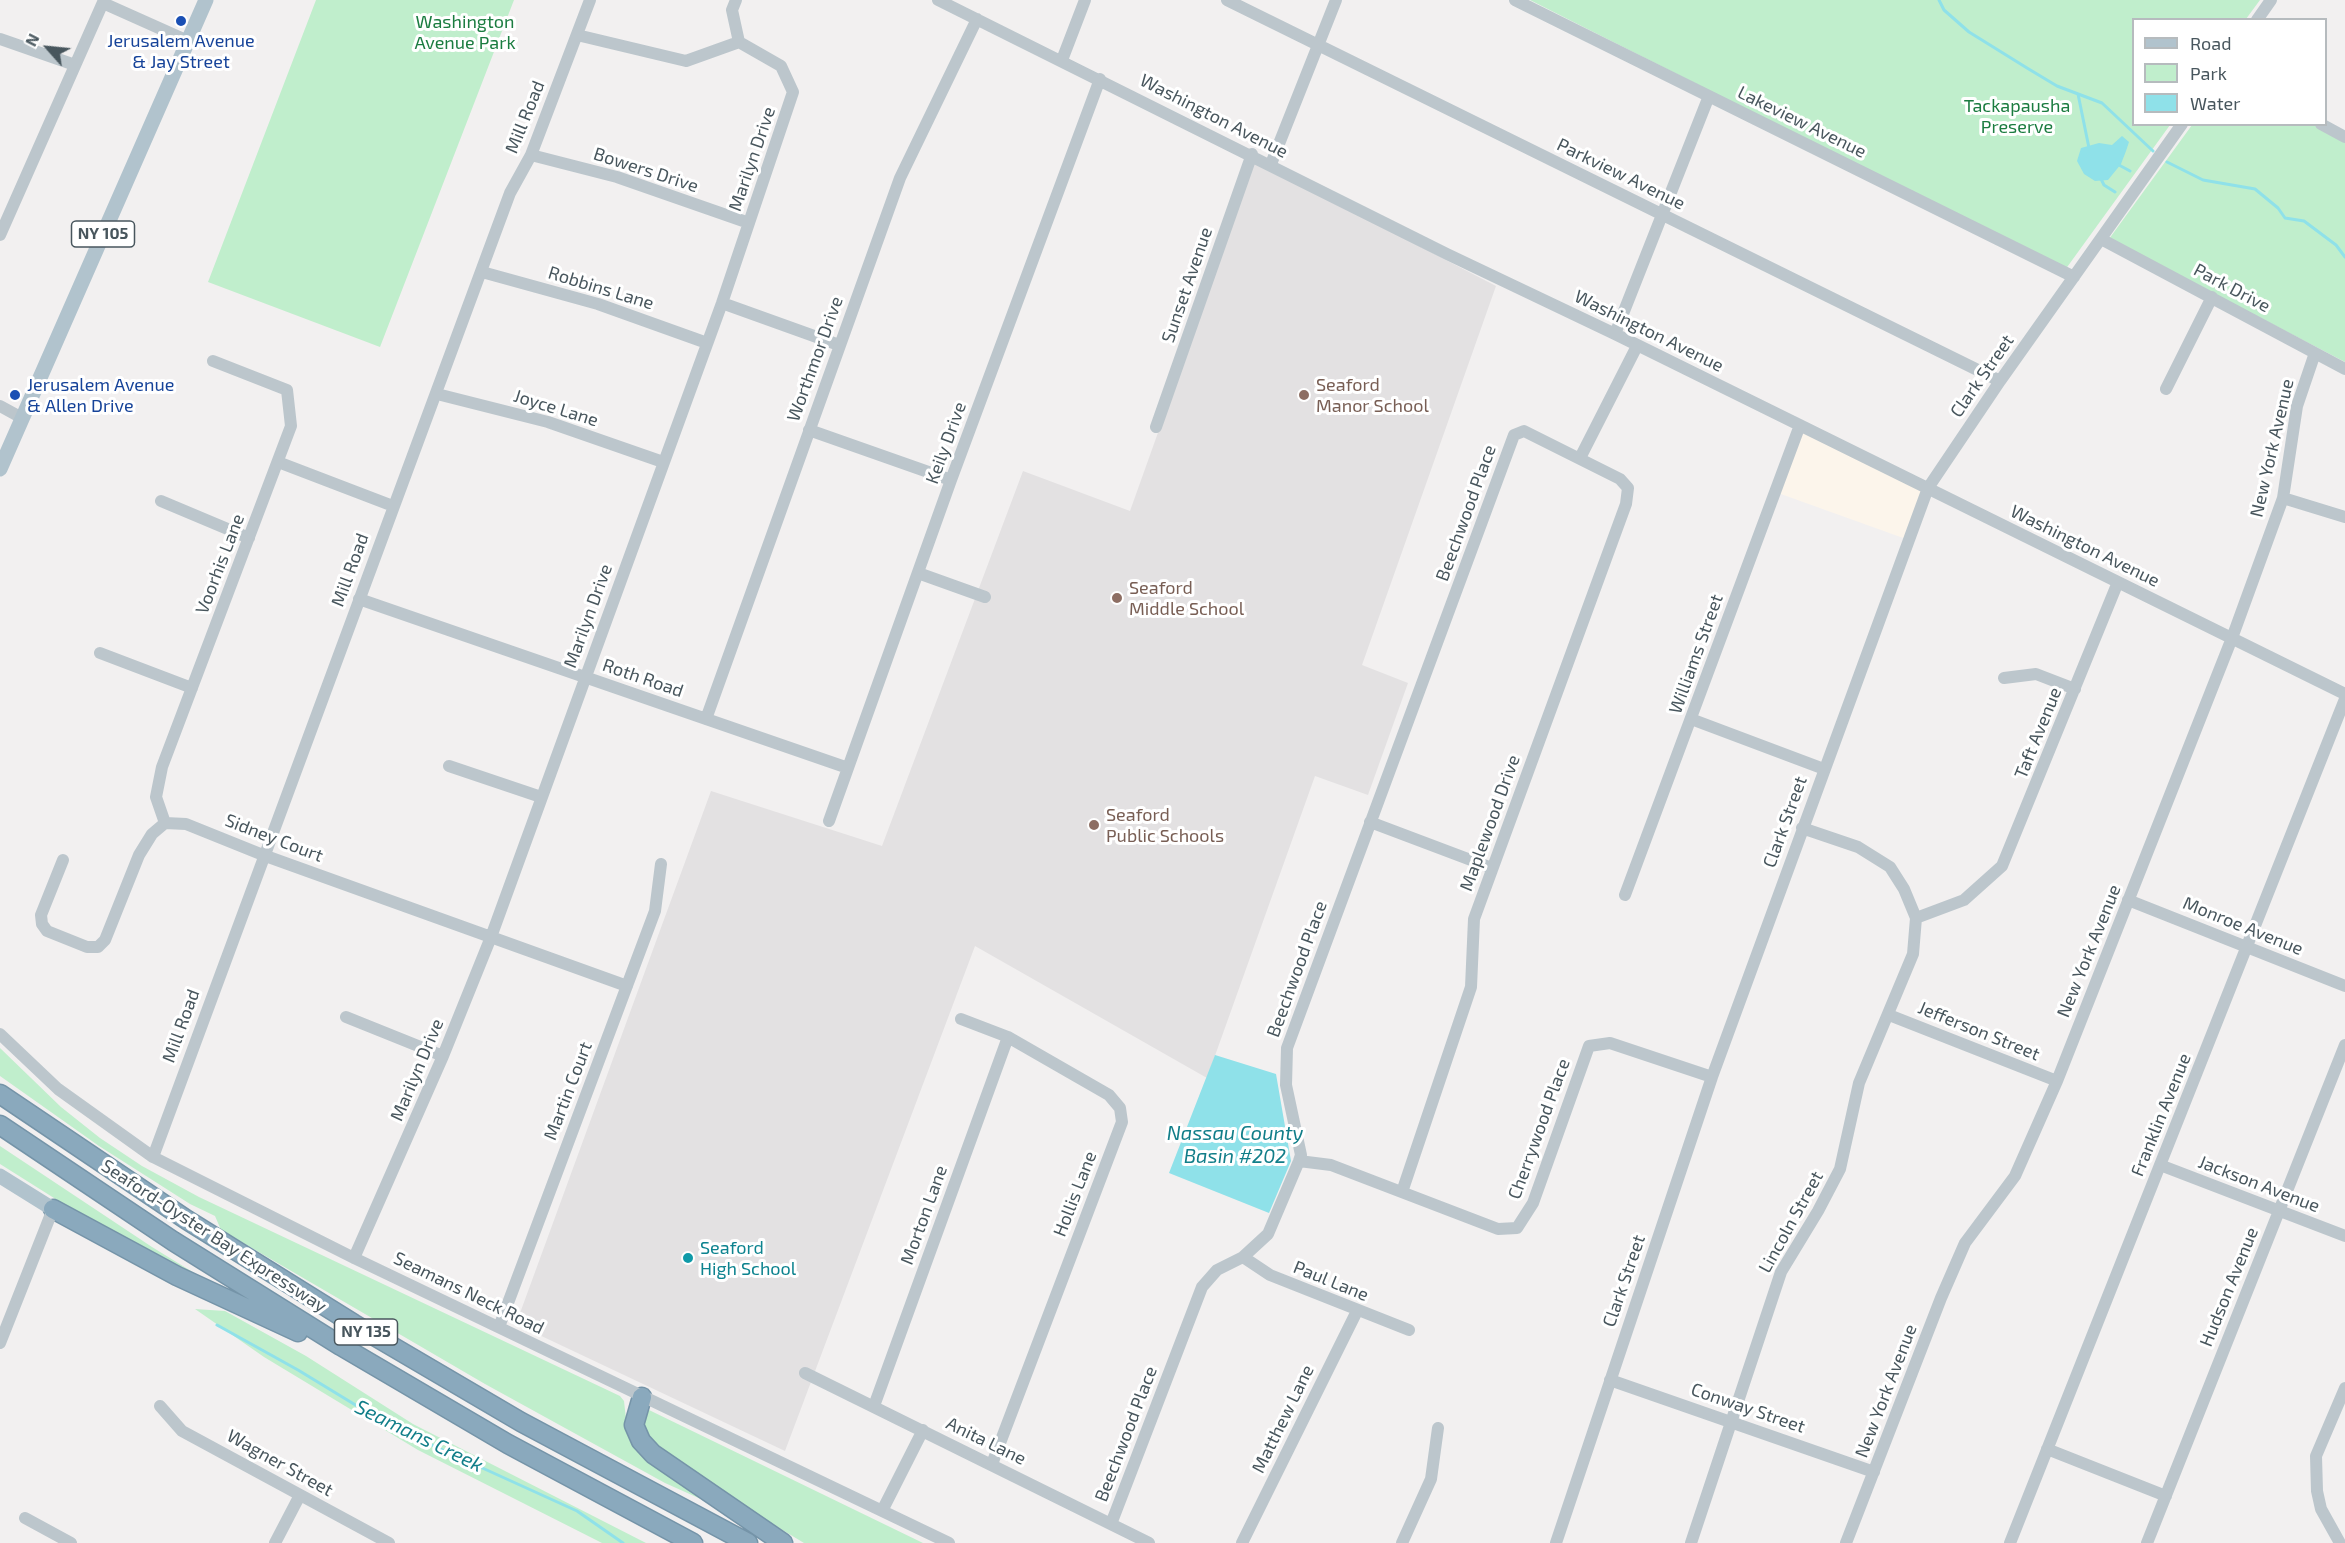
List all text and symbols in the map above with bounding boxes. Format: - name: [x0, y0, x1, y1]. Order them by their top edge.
- park label: Washington Avenue Park: [414, 11, 516, 54]
- marker: Jerusalem Avenue & Jay Street: [174, 14, 188, 28]
- north arrow: [18, 18, 78, 78]
- legend: [2132, 18, 2327, 126]
- text: N: [20, 30, 43, 49]
- place label: Jerusalem Avenue & Jay Street: [107, 30, 255, 72]
- text: Road: [2190, 32, 2231, 54]
- text: Park: [2190, 62, 2227, 84]
- street label: Washington Avenue: [1136, 69, 1292, 163]
- street label: Mill Road: [501, 78, 549, 156]
- street label: Lakeview Avenue: [1734, 82, 1870, 162]
- text: Water: [2190, 92, 2240, 114]
- park label: Tackapausha Preserve: [1964, 95, 2070, 138]
- street label: Marilyn Drive: [724, 104, 780, 214]
- street label: Parkview Avenue: [1554, 134, 1688, 214]
- street label: Bowers Drive: [591, 143, 701, 197]
- road number: NY 105: [72, 221, 134, 247]
- street label: Sunset Avenue: [1157, 224, 1217, 346]
- street label: Park Drive: [2190, 259, 2274, 317]
- street label: Robbins Lane: [546, 262, 656, 314]
- street label: Washington Avenue: [1571, 286, 1727, 376]
- street label: Worthmor Drive: [782, 294, 848, 424]
- street label: Clark Street: [1946, 331, 2018, 421]
- place label: Jerusalem Avenue & Allen Drive: [27, 374, 174, 416]
- place label: Seaford Manor School: [1316, 374, 1429, 416]
- street label: New York Avenue: [2246, 377, 2298, 519]
- street label: Joyce Lane: [511, 385, 601, 431]
- marker: Jerusalem Avenue & Allen Drive: [8, 388, 22, 402]
- marker: Seaford Manor School: [1297, 388, 1311, 402]
- street label: Keily Drive: [921, 399, 971, 487]
- street label: Beechwood Place: [1431, 442, 1501, 584]
- street label: Washington Avenue: [2007, 501, 2163, 591]
- street label: Voorhis Lane: [191, 511, 249, 617]
- street label: Mill Road: [327, 530, 373, 610]
- street label: Marilyn Drive: [559, 561, 617, 671]
- place label: Seaford Middle School: [1129, 577, 1244, 620]
- marker: Seaford Middle School: [1110, 591, 1124, 605]
- street label: Williams Street: [1664, 591, 1728, 717]
- street label: Roth Road: [600, 654, 686, 702]
- street label: Taft Avenue: [2010, 684, 2066, 782]
- street label: Maplewood Drive: [1455, 752, 1525, 894]
- street label: Clark Street: [1758, 773, 1812, 871]
- place label: Seaford Public Schools: [1106, 804, 1224, 846]
- street label: Sidney Court: [222, 809, 326, 867]
- marker: Seaford Public Schools: [1087, 818, 1101, 832]
- street label: New York Avenue: [2053, 881, 2125, 1021]
- street label: Monroe Avenue: [2180, 892, 2306, 960]
- street label: Beechwood Place: [1262, 898, 1332, 1040]
- street label: Mill Road: [158, 986, 204, 1066]
- street label: Jefferson Street: [1915, 997, 2043, 1065]
- street label: Marilyn Drive: [386, 1016, 448, 1124]
- street label: Martin Court: [539, 1039, 597, 1143]
- street label: Franklin Avenue: [2127, 1050, 2195, 1180]
- street label: Cherrywood Place: [1504, 1056, 1574, 1202]
- water label: Nassau County Basin #202: [1167, 1121, 1303, 1168]
- street label: Hollis Lane: [1049, 1148, 1101, 1240]
- street label: Jackson Avenue: [2195, 1151, 2323, 1217]
- street label: Seaford-Oyster Bay Expressway: [97, 1155, 331, 1317]
- street label: Morton Lane: [896, 1162, 952, 1268]
- street label: Lincoln Street: [1754, 1167, 1828, 1277]
- street label: Hudson Avenue: [2195, 1224, 2263, 1350]
- street label: Clark Street: [1598, 1232, 1650, 1330]
- place label: Seaford High School: [700, 1237, 796, 1280]
- street label: Seamans Neck Road: [390, 1247, 548, 1339]
- marker: Seaford High School: [681, 1251, 695, 1265]
- street label: Paul Lane: [1290, 1256, 1372, 1306]
- road number: NY 135: [334, 1319, 398, 1345]
- street label: New York Avenue: [1851, 1321, 1921, 1461]
- street label: Matthew Lane: [1248, 1361, 1318, 1477]
- street label: Beechwood Place: [1090, 1363, 1162, 1505]
- street label: Conway Street: [1688, 1378, 1808, 1438]
- water label: Seamans Creek: [351, 1395, 487, 1477]
- street label: Anita Lane: [943, 1412, 1029, 1470]
- street label: Wagner Street: [223, 1425, 337, 1501]

